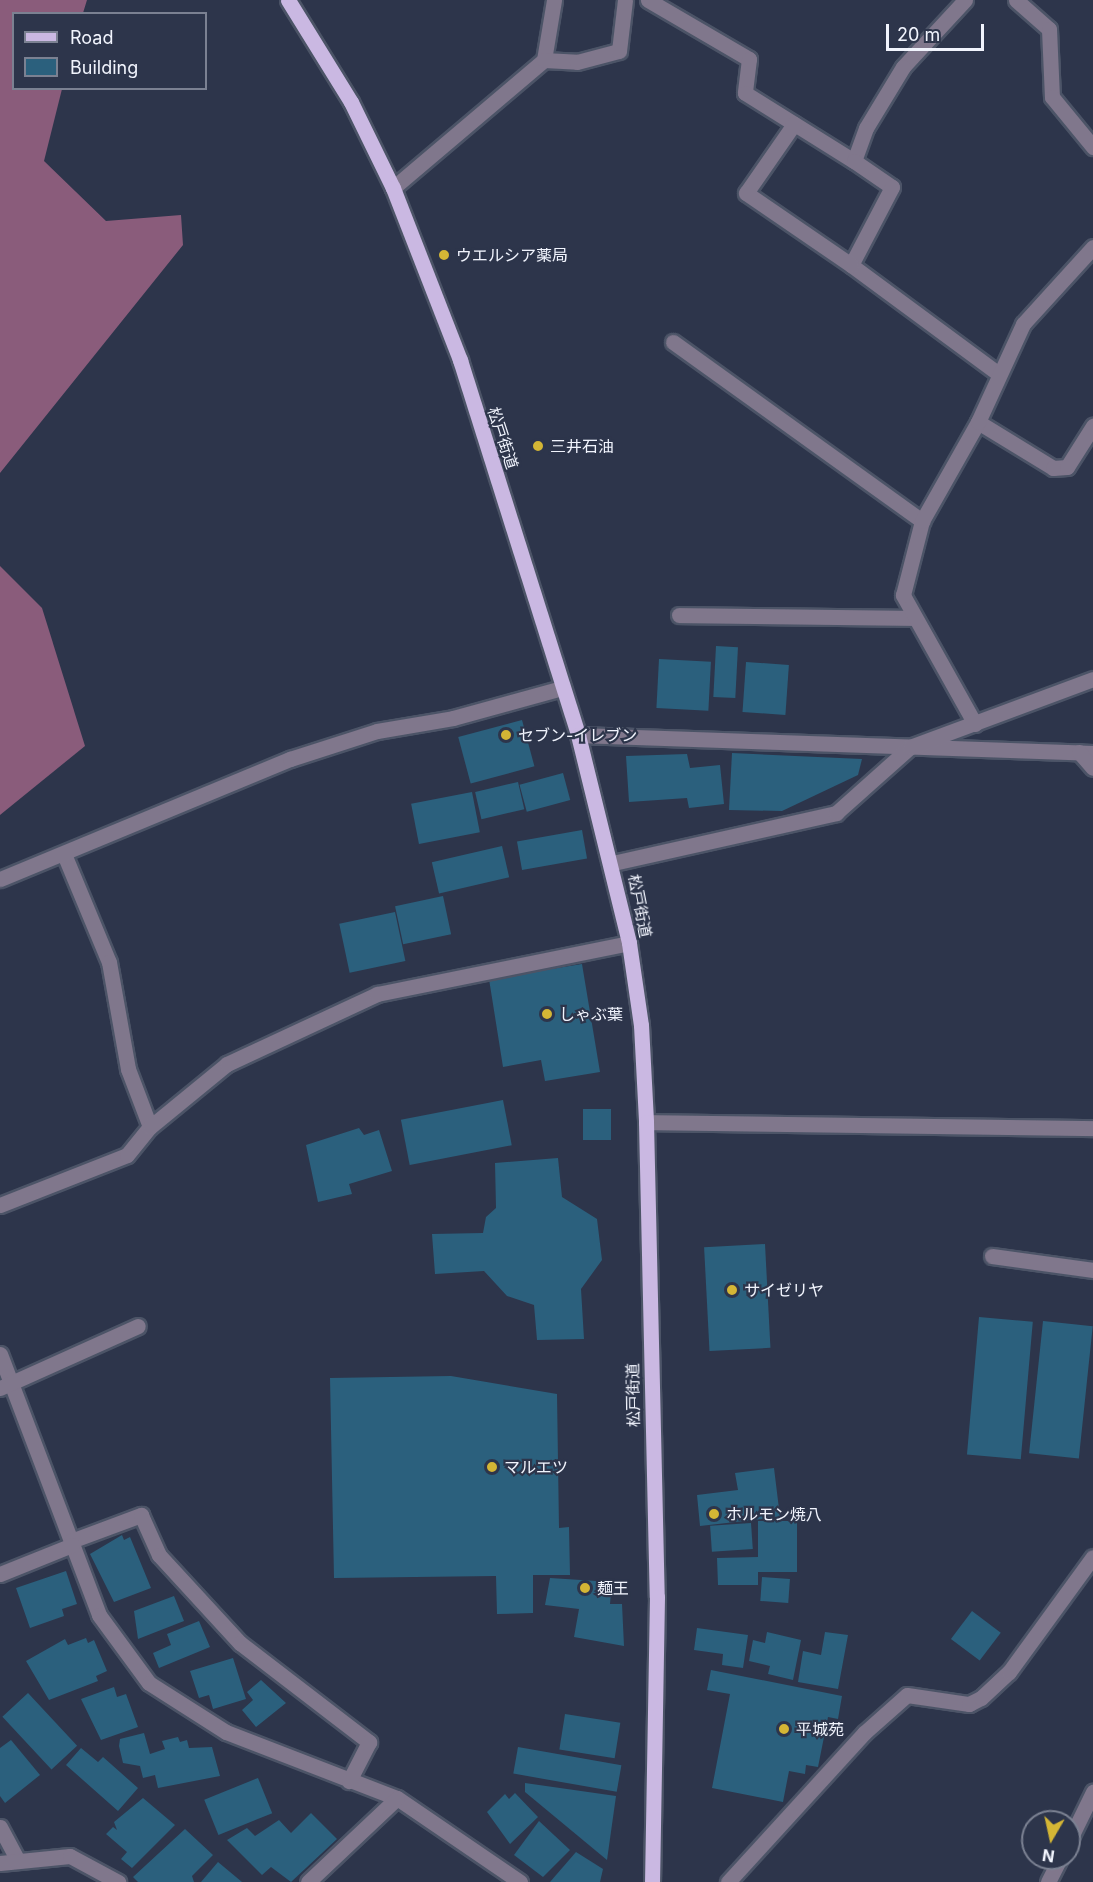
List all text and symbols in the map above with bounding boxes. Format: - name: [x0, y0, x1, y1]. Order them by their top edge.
- legend: [12, 12, 207, 90]
- scale bar: [889, 12, 986, 50]
- text: 20 m: [897, 24, 940, 45]
- text: Road: [70, 27, 113, 48]
- text: Building: [70, 57, 138, 78]
- place label: ウエルシア薬局: [456, 245, 568, 265]
- marker: ウエルシア薬局: [437, 248, 451, 262]
- street label: 松戸街道: [484, 405, 522, 471]
- place label: 三井石油: [550, 436, 614, 456]
- marker: 三井石油: [531, 439, 545, 453]
- place label: セブン-イレブン: [518, 725, 637, 745]
- marker: セブン-イレブン: [499, 728, 513, 742]
- street label: 松戸街道: [624, 873, 656, 939]
- place label: しゃぶ葉: [559, 1004, 623, 1024]
- marker: しゃぶ葉: [540, 1007, 554, 1021]
- place label: サイゼリヤ: [744, 1280, 824, 1300]
- marker: サイゼリヤ: [725, 1283, 739, 1297]
- street label: 松戸街道: [623, 1363, 643, 1427]
- place label: マルエツ: [504, 1457, 568, 1477]
- marker: マルエツ: [485, 1460, 499, 1474]
- place label: ホルモン焼八: [726, 1504, 822, 1524]
- marker: ホルモン焼八: [707, 1507, 721, 1521]
- place label: 麺王: [597, 1578, 629, 1598]
- marker: 麺王: [578, 1581, 592, 1595]
- place label: 平城苑: [796, 1719, 844, 1739]
- marker: 平城苑: [777, 1722, 791, 1736]
- north arrow: [1021, 1810, 1081, 1870]
- text: N: [1041, 1845, 1056, 1867]

